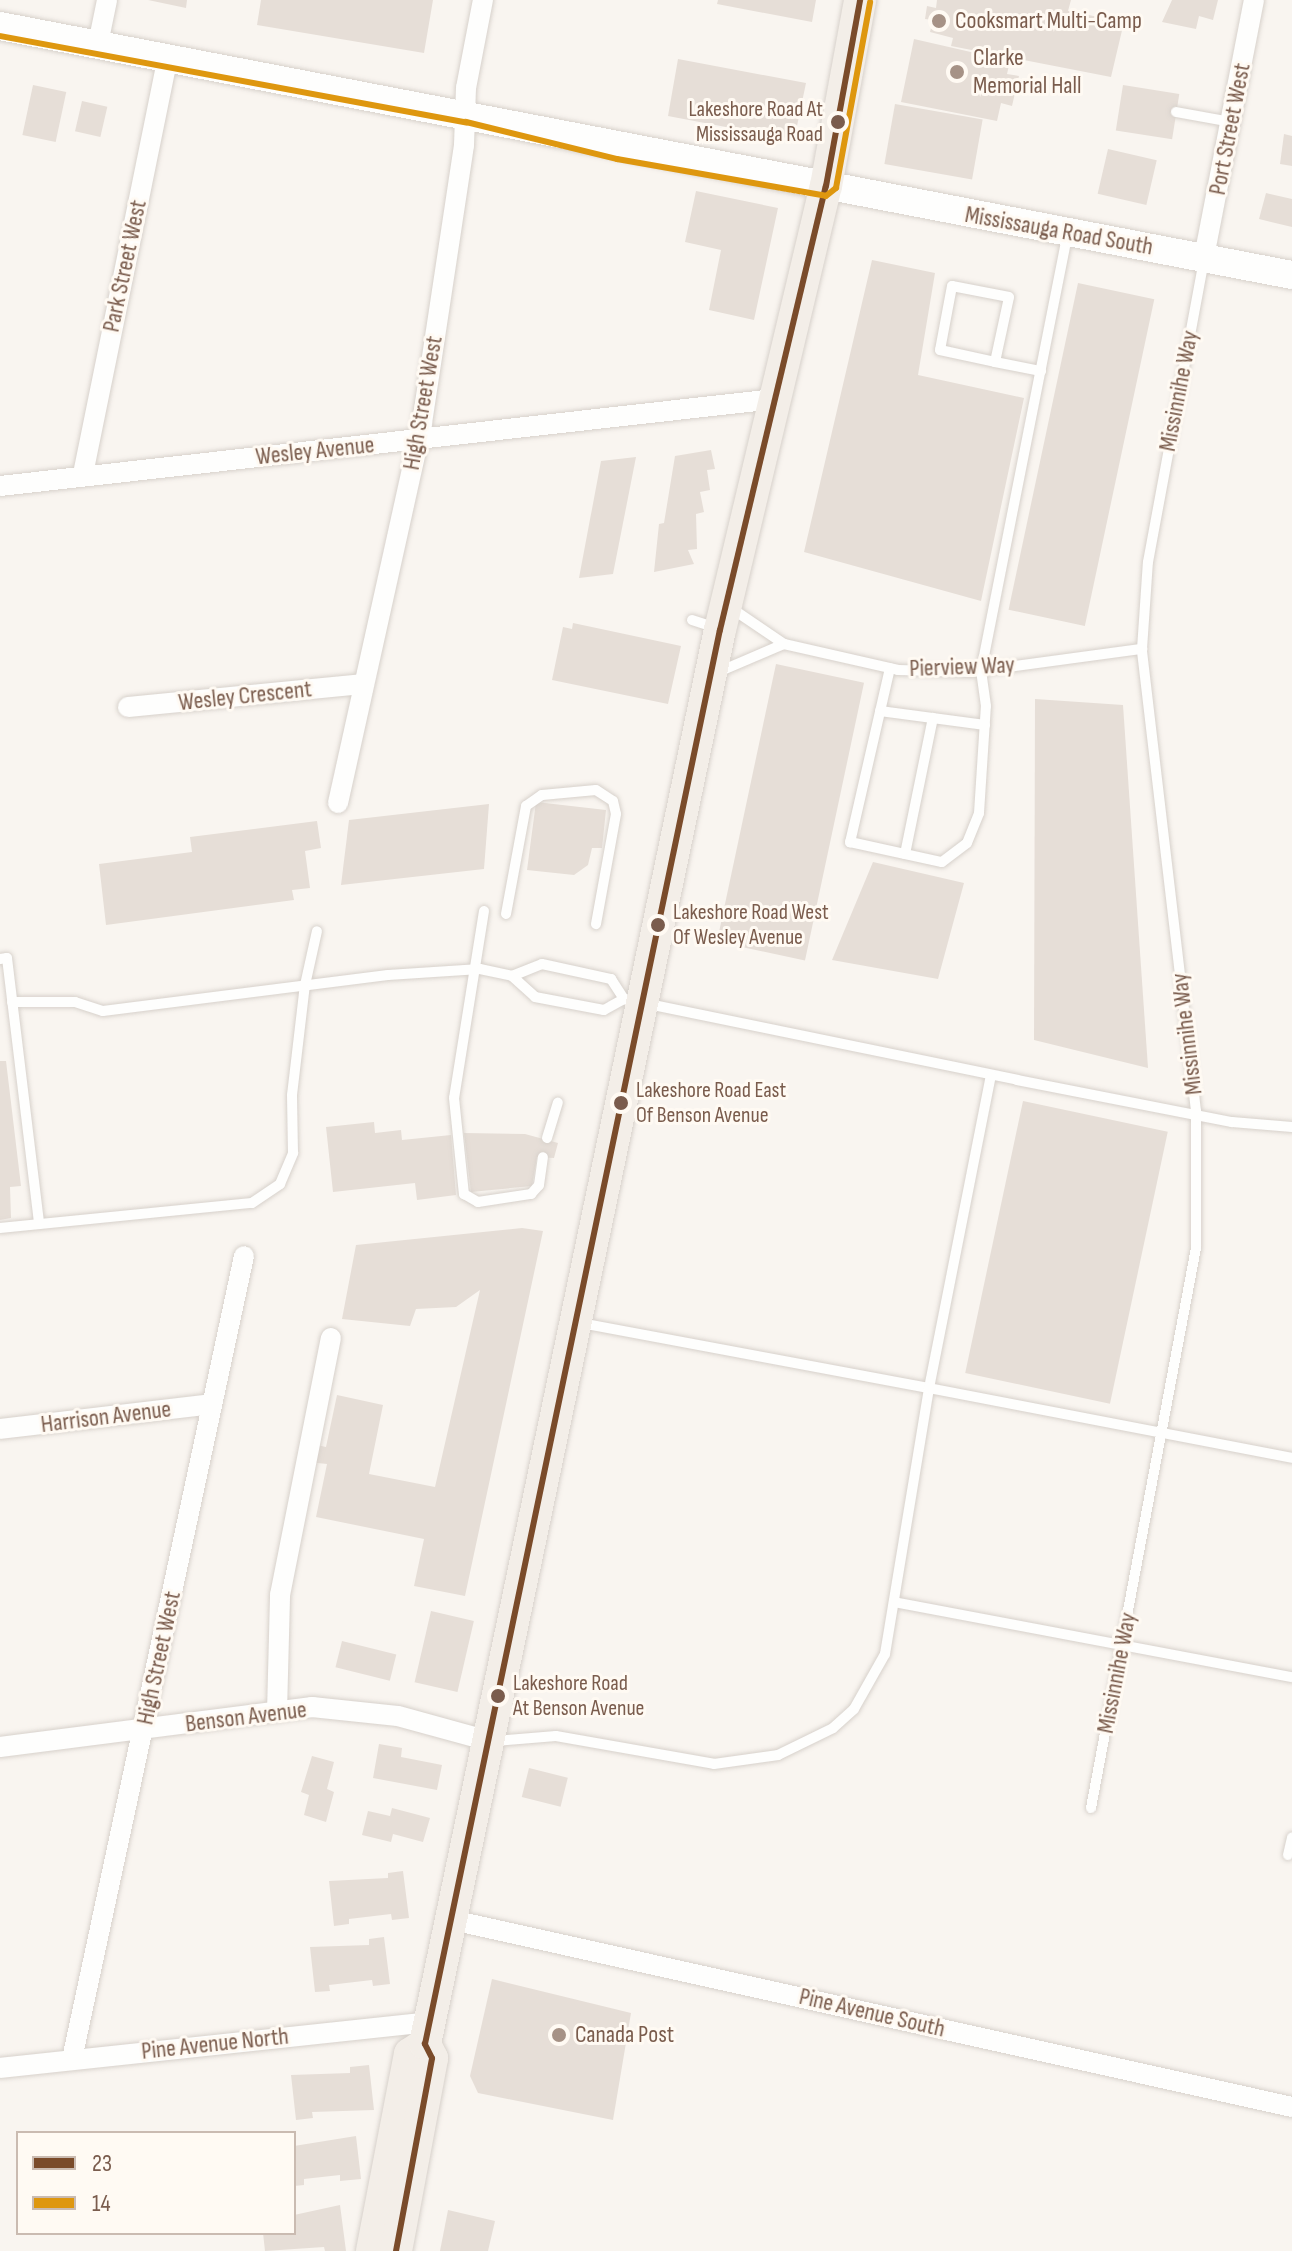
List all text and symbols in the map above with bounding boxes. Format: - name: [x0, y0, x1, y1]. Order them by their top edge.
- place label: Cooksmart Multi-Camp: [955, 7, 1142, 35]
- marker: Cooksmart Multi-Camp: [930, 12, 948, 30]
- place label: Clarke Memorial Hall: [973, 44, 1082, 100]
- street label: Port Street West: [1203, 61, 1257, 197]
- marker: Clarke Memorial Hall: [948, 63, 966, 81]
- place label: Lakeshore Road At Mississauga Road: [688, 96, 823, 148]
- marker: Lakeshore Road At Mississauga Road: [830, 114, 846, 130]
- street label: Park Street West: [97, 197, 153, 335]
- street label: Mississauga Road South: [963, 200, 1155, 262]
- street label: Missinnihe Way: [1153, 328, 1205, 454]
- street label: High Street West: [397, 334, 449, 472]
- street label: Wesley Avenue: [254, 430, 376, 472]
- street label: Pierview Way: [909, 651, 1015, 683]
- street label: Wesley Crescent: [177, 675, 313, 717]
- place label: Lakeshore Road West Of Wesley Avenue: [673, 899, 829, 950]
- marker: Lakeshore Road West Of Wesley Avenue: [650, 917, 666, 933]
- street label: Missinnihe Way: [1165, 972, 1209, 1096]
- place label: Lakeshore Road East Of Benson Avenue: [636, 1077, 786, 1128]
- marker: Lakeshore Road East Of Benson Avenue: [613, 1095, 629, 1111]
- street label: Harrison Avenue: [39, 1395, 173, 1439]
- street label: High Street West: [131, 1589, 187, 1727]
- street label: Missinnihe Way: [1091, 1610, 1143, 1736]
- place label: Lakeshore Road At Benson Avenue: [513, 1670, 644, 1722]
- marker: Lakeshore Road At Benson Avenue: [490, 1688, 506, 1704]
- street label: Benson Avenue: [184, 1695, 308, 1739]
- street label: Pine Avenue South: [796, 1982, 948, 2044]
- place label: Canada Post: [575, 2021, 674, 2049]
- street label: Pine Avenue North: [140, 2022, 290, 2066]
- marker: Canada Post: [550, 2026, 568, 2044]
- legend: [16, 2131, 296, 2235]
- text: 23: [92, 2149, 112, 2178]
- text: 14: [92, 2189, 110, 2218]

